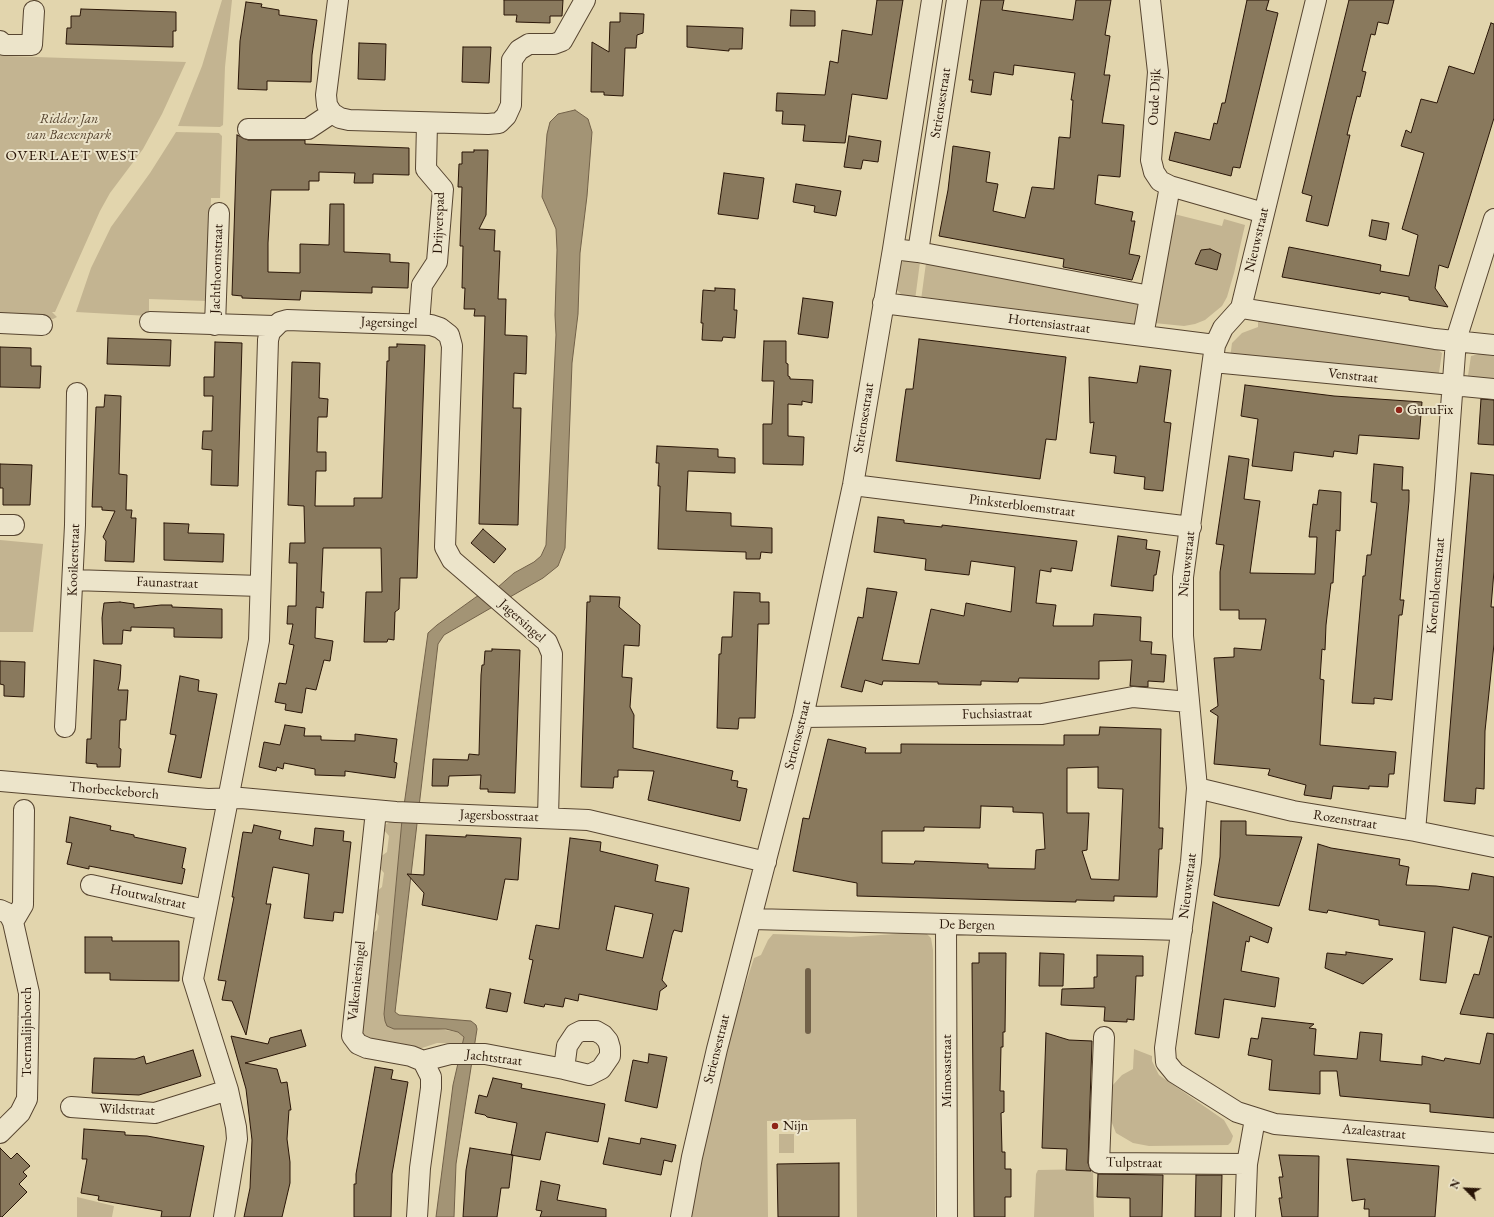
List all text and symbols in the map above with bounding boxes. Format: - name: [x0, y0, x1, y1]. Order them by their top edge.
- street label: Striensestraat: [927, 67, 955, 139]
- street label: Oude Dijk: [1145, 68, 1165, 126]
- park label: Ridder Jan van Baexenpark: [27, 111, 111, 144]
- district label: OVERLAET WEST: [5, 147, 139, 165]
- street label: Drijverspad: [430, 192, 448, 254]
- street label: Nieuwstraat: [1241, 206, 1273, 274]
- street label: Jachthoornstraat: [207, 224, 227, 314]
- street label: Hortensiastraat: [1007, 311, 1091, 337]
- street label: Jagersingel: [360, 314, 418, 332]
- street label: Venstraat: [1327, 365, 1379, 387]
- street label: Striensestraat: [850, 382, 878, 454]
- place label: GuruFix: [1407, 402, 1453, 418]
- marker: GuruFix: [1394, 405, 1404, 415]
- street label: Pinksterbloemstraat: [968, 491, 1076, 521]
- street label: Kooikerstraat: [64, 523, 84, 597]
- street label: Nieuwstraat: [1175, 530, 1199, 598]
- street label: Korenbloemstraat: [1423, 537, 1449, 635]
- street label: Faunastraat: [136, 574, 198, 592]
- street label: Jagersingel: [495, 596, 549, 646]
- street label: Striensestraat: [781, 699, 815, 771]
- street label: Fuchsiastraat: [962, 705, 1032, 723]
- street label: Thorbeckeborch: [68, 779, 160, 803]
- street label: Jagersbosstraat: [459, 806, 539, 826]
- street label: Rozenstraat: [1312, 807, 1378, 833]
- street label: Nieuwstraat: [1176, 852, 1200, 920]
- street label: Houtwalstraat: [108, 881, 188, 913]
- street label: De Bergen: [939, 916, 995, 934]
- street label: Valkeniersingel: [344, 940, 370, 1022]
- street label: Toermalijnborch: [19, 987, 35, 1077]
- street label: Striensestraat: [700, 1013, 734, 1085]
- street label: Mimosastraat: [939, 1034, 955, 1108]
- street label: Jachtstraat: [465, 1046, 523, 1070]
- street label: Wildstraat: [99, 1101, 155, 1119]
- place label: Nijn: [783, 1118, 808, 1134]
- marker: Nijn: [770, 1121, 780, 1131]
- street label: Azaleastraat: [1341, 1121, 1407, 1143]
- street label: Tulpstraat: [1106, 1154, 1162, 1172]
- north arrow: [1446, 1169, 1486, 1209]
- text: N: [1447, 1177, 1463, 1191]

